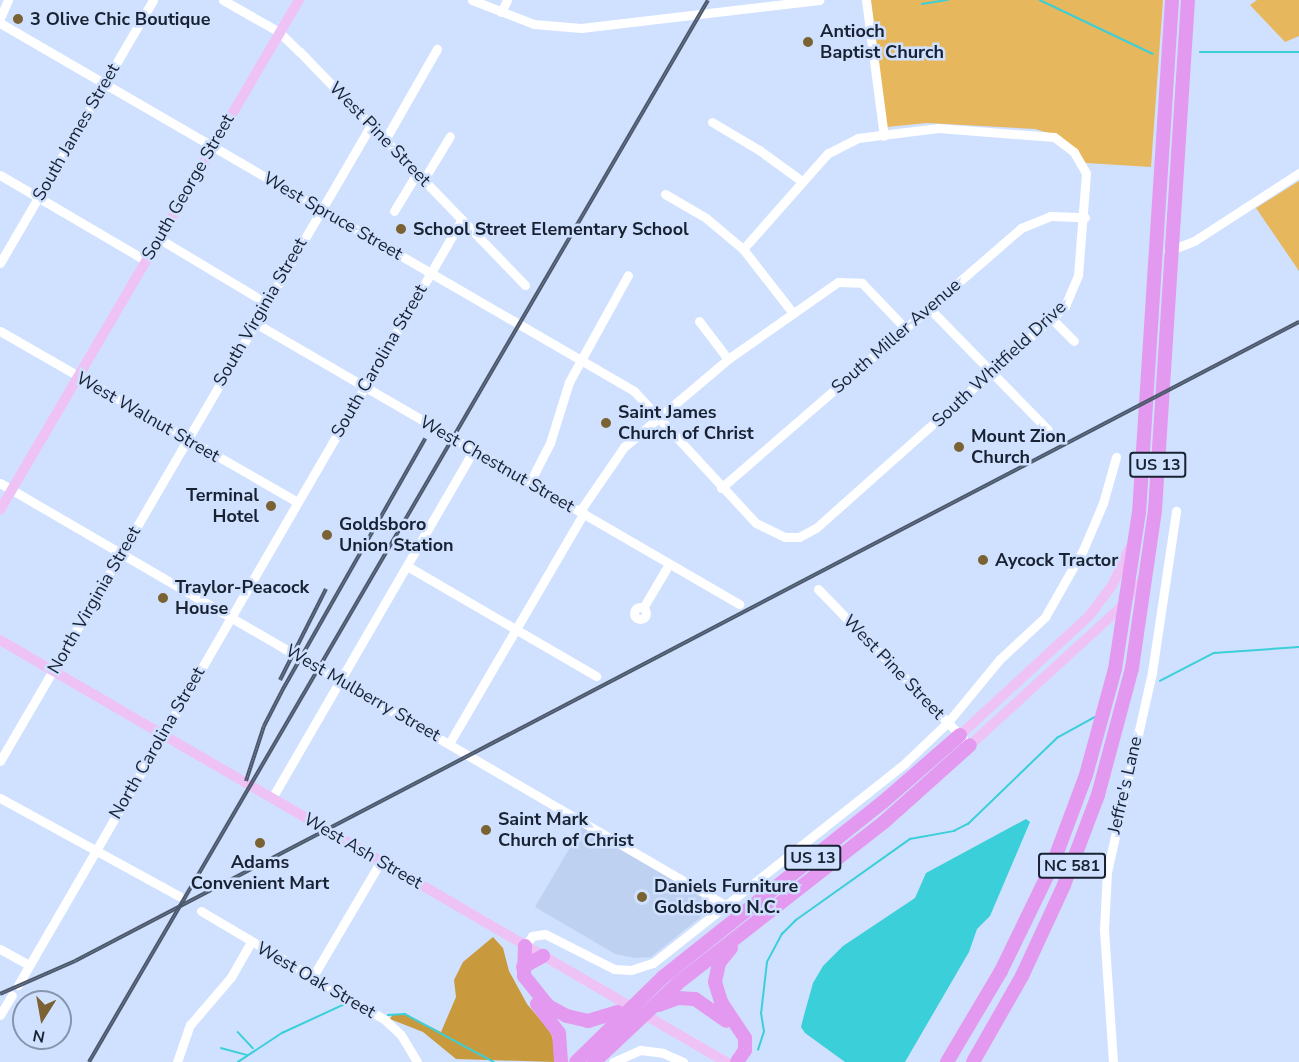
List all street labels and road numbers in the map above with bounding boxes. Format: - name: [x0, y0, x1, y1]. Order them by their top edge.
- street label: South James Street: [28, 59, 124, 205]
- street label: West Pine Street: [325, 77, 435, 191]
- street label: South George Street: [137, 110, 239, 264]
- street label: West Spruce Street: [259, 167, 407, 265]
- street label: South Virginia Street: [209, 234, 311, 390]
- street label: South Miller Avenue: [827, 274, 965, 398]
- street label: South Carolina Street: [326, 281, 432, 441]
- street label: South Whitfield Drive: [927, 296, 1071, 432]
- street label: West Walnut Street: [73, 367, 223, 467]
- street label: West Chestnut Street: [416, 411, 578, 517]
- road number: US 13: [1128, 452, 1188, 478]
- street label: North Virginia Street: [43, 522, 145, 678]
- street label: West Pine Street: [839, 610, 949, 724]
- street label: West Mulberry Street: [282, 640, 444, 746]
- street label: North Carolina Street: [105, 663, 209, 823]
- street label: Jeffre's Lane: [1103, 734, 1147, 836]
- street label: West Ash Street: [300, 808, 426, 894]
- road number: US 13: [783, 845, 843, 871]
- road number: NC 581: [1038, 853, 1106, 879]
- street label: West Oak Street: [253, 937, 379, 1023]

